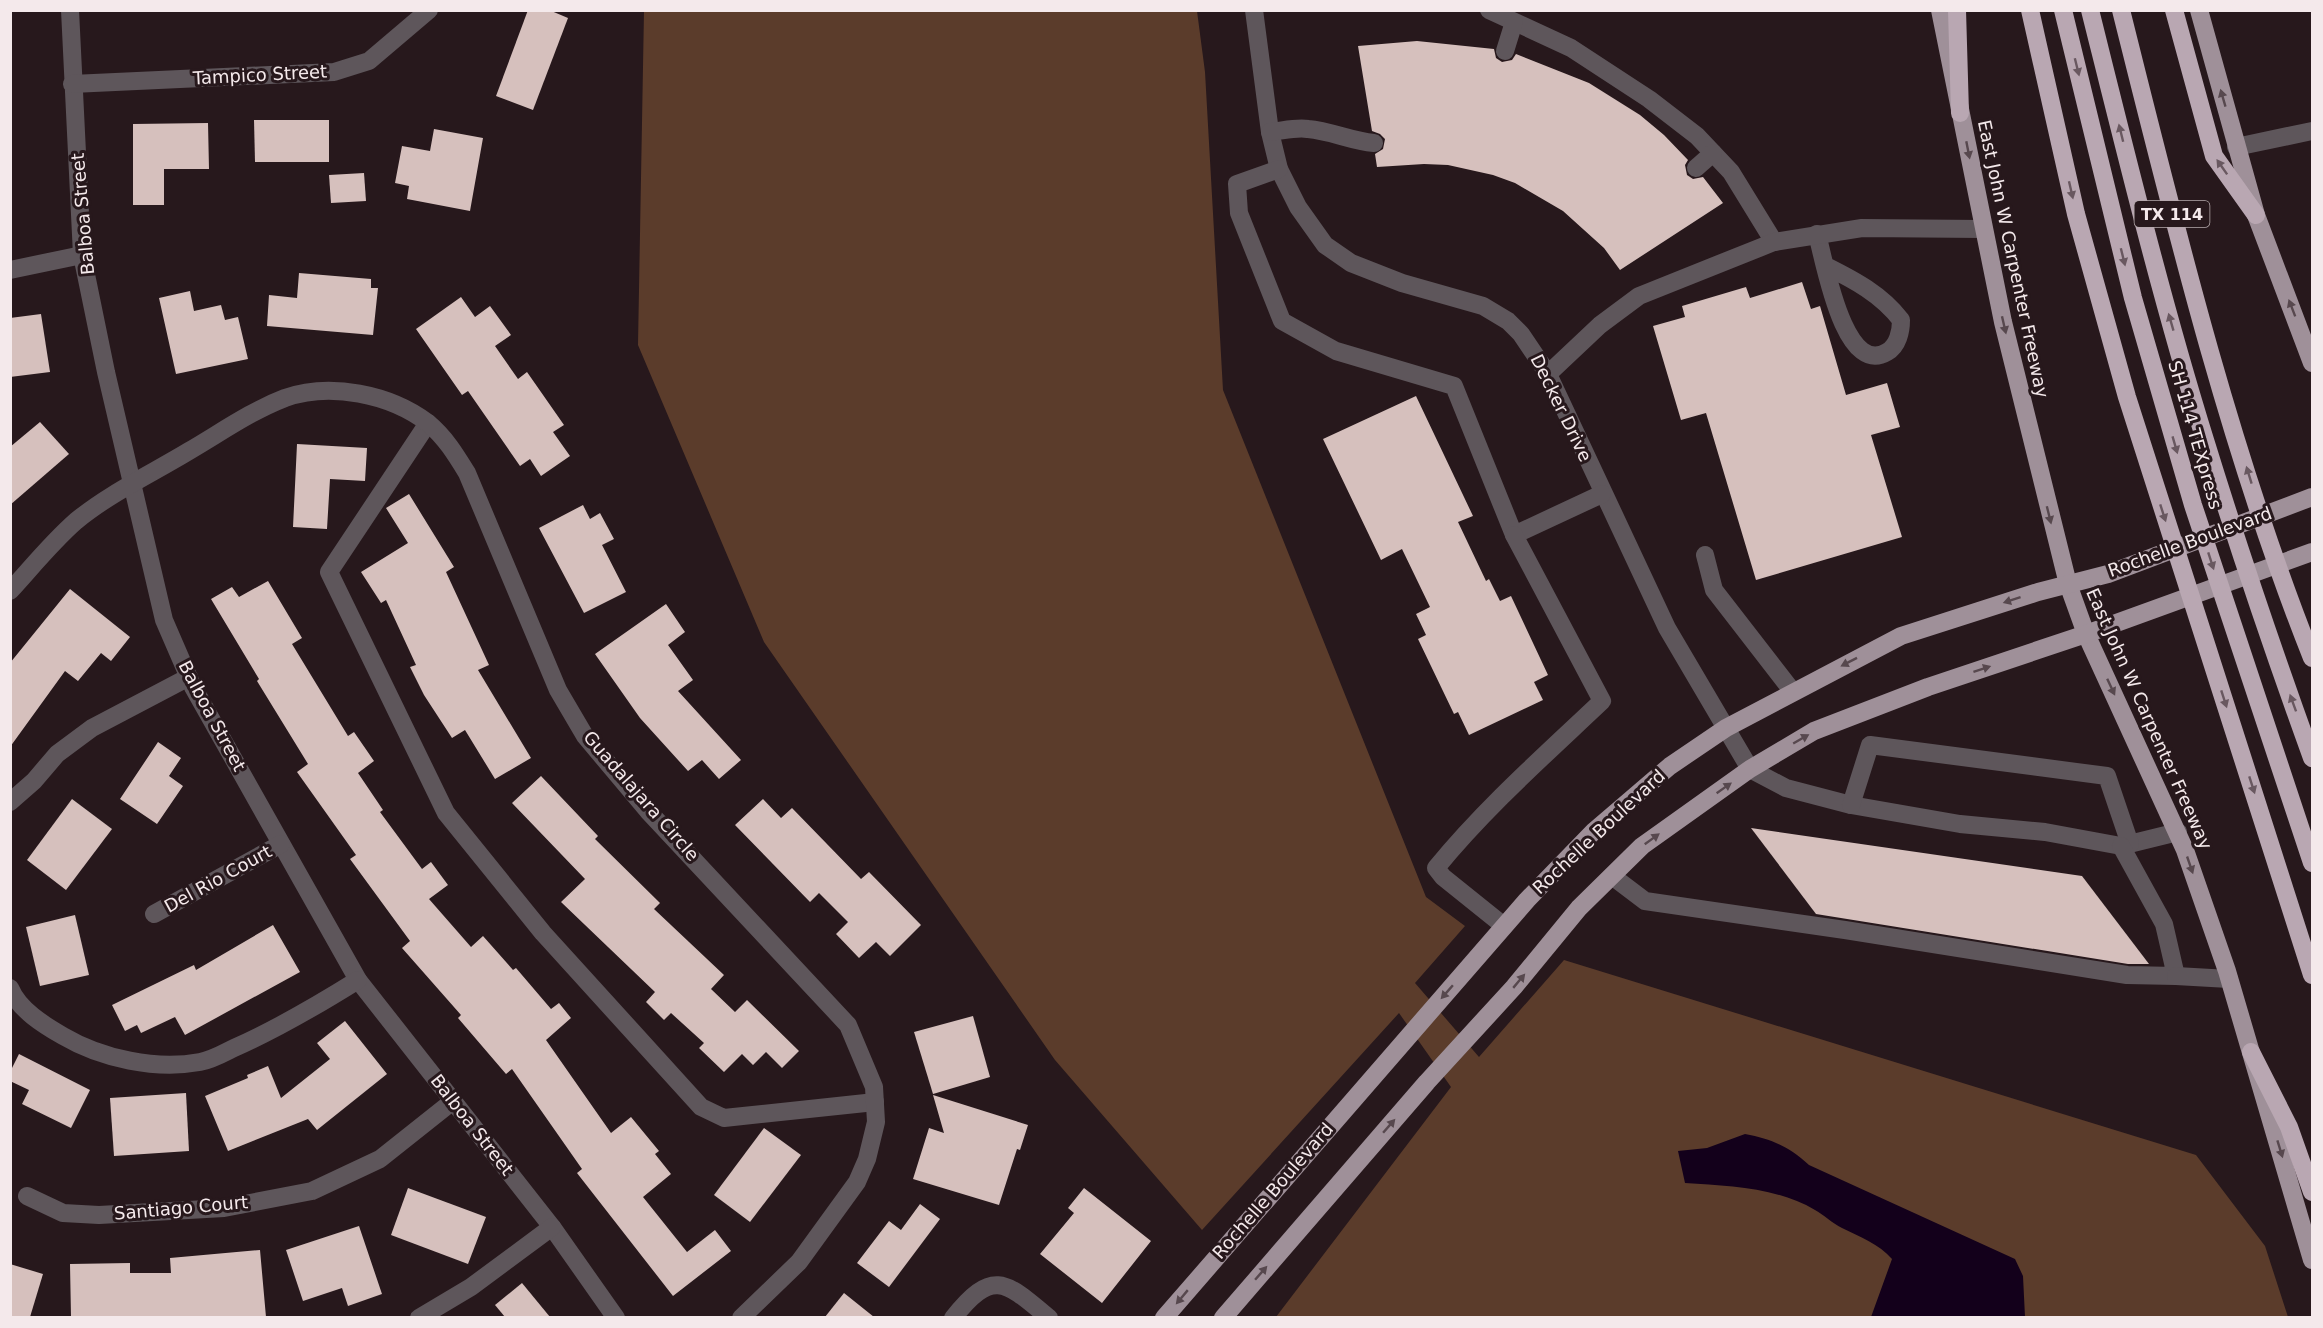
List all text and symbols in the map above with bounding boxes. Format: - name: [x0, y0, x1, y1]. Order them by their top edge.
- one-way arrow: [2072, 58, 2082, 77]
- street label: Tampico Street: [191, 60, 328, 89]
- one-way arrow: [2217, 89, 2227, 107]
- street label: East John W Carpenter Freeway: [1974, 118, 2053, 400]
- one-way arrow: [2116, 124, 2126, 142]
- one-way arrow: [1963, 141, 1973, 160]
- street label: Balboa Street: [67, 152, 98, 276]
- one-way arrow: [2216, 160, 2228, 176]
- one-way arrow: [2067, 181, 2076, 200]
- road number: TX 114: [2134, 201, 2210, 227]
- one-way arrow: [2119, 248, 2129, 266]
- one-way arrow: [2286, 299, 2296, 317]
- one-way arrow: [2166, 313, 2175, 331]
- one-way arrow: [1999, 316, 2009, 334]
- street label: Decker Drive: [1526, 351, 1596, 465]
- street label: SH 114 TEXpress: [2164, 358, 2227, 512]
- one-way arrow: [2171, 435, 2181, 454]
- one-way arrow: [2244, 466, 2253, 484]
- street label: Rochelle Boulevard: [2105, 502, 2275, 581]
- one-way arrow: [2159, 504, 2168, 522]
- one-way arrow: [2045, 506, 2055, 524]
- one-way arrow: [2207, 552, 2217, 570]
- street label: East John W Carpenter Freeway: [2082, 585, 2217, 853]
- one-way arrow: [2003, 596, 2021, 605]
- street label: Balboa Street: [174, 657, 250, 775]
- one-way arrow: [1840, 657, 1858, 667]
- one-way arrow: [1973, 663, 1991, 673]
- one-way arrow: [2107, 678, 2116, 695]
- one-way arrow: [2220, 690, 2230, 708]
- one-way arrow: [2287, 694, 2297, 712]
- street label: Guadalajara Circle: [579, 726, 704, 865]
- one-way arrow: [1793, 734, 1810, 744]
- street label: Rochelle Boulevard: [1528, 765, 1669, 898]
- one-way arrow: [2248, 776, 2257, 794]
- one-way arrow: [1715, 782, 1731, 794]
- one-way arrow: [1644, 833, 1660, 845]
- street label: Del Rio Court: [160, 840, 275, 917]
- one-way arrow: [2186, 856, 2196, 874]
- one-way arrow: [1512, 974, 1525, 989]
- one-way arrow: [1441, 984, 1454, 999]
- street label: Balboa Street: [426, 1070, 518, 1179]
- one-way arrow: [1382, 1118, 1395, 1134]
- street label: Rochelle Boulevard: [1208, 1119, 1337, 1263]
- one-way arrow: [2276, 1140, 2285, 1158]
- street label: Santiago Court: [113, 1191, 249, 1224]
- one-way arrow: [1254, 1265, 1267, 1281]
- one-way arrow: [1175, 1289, 1188, 1305]

